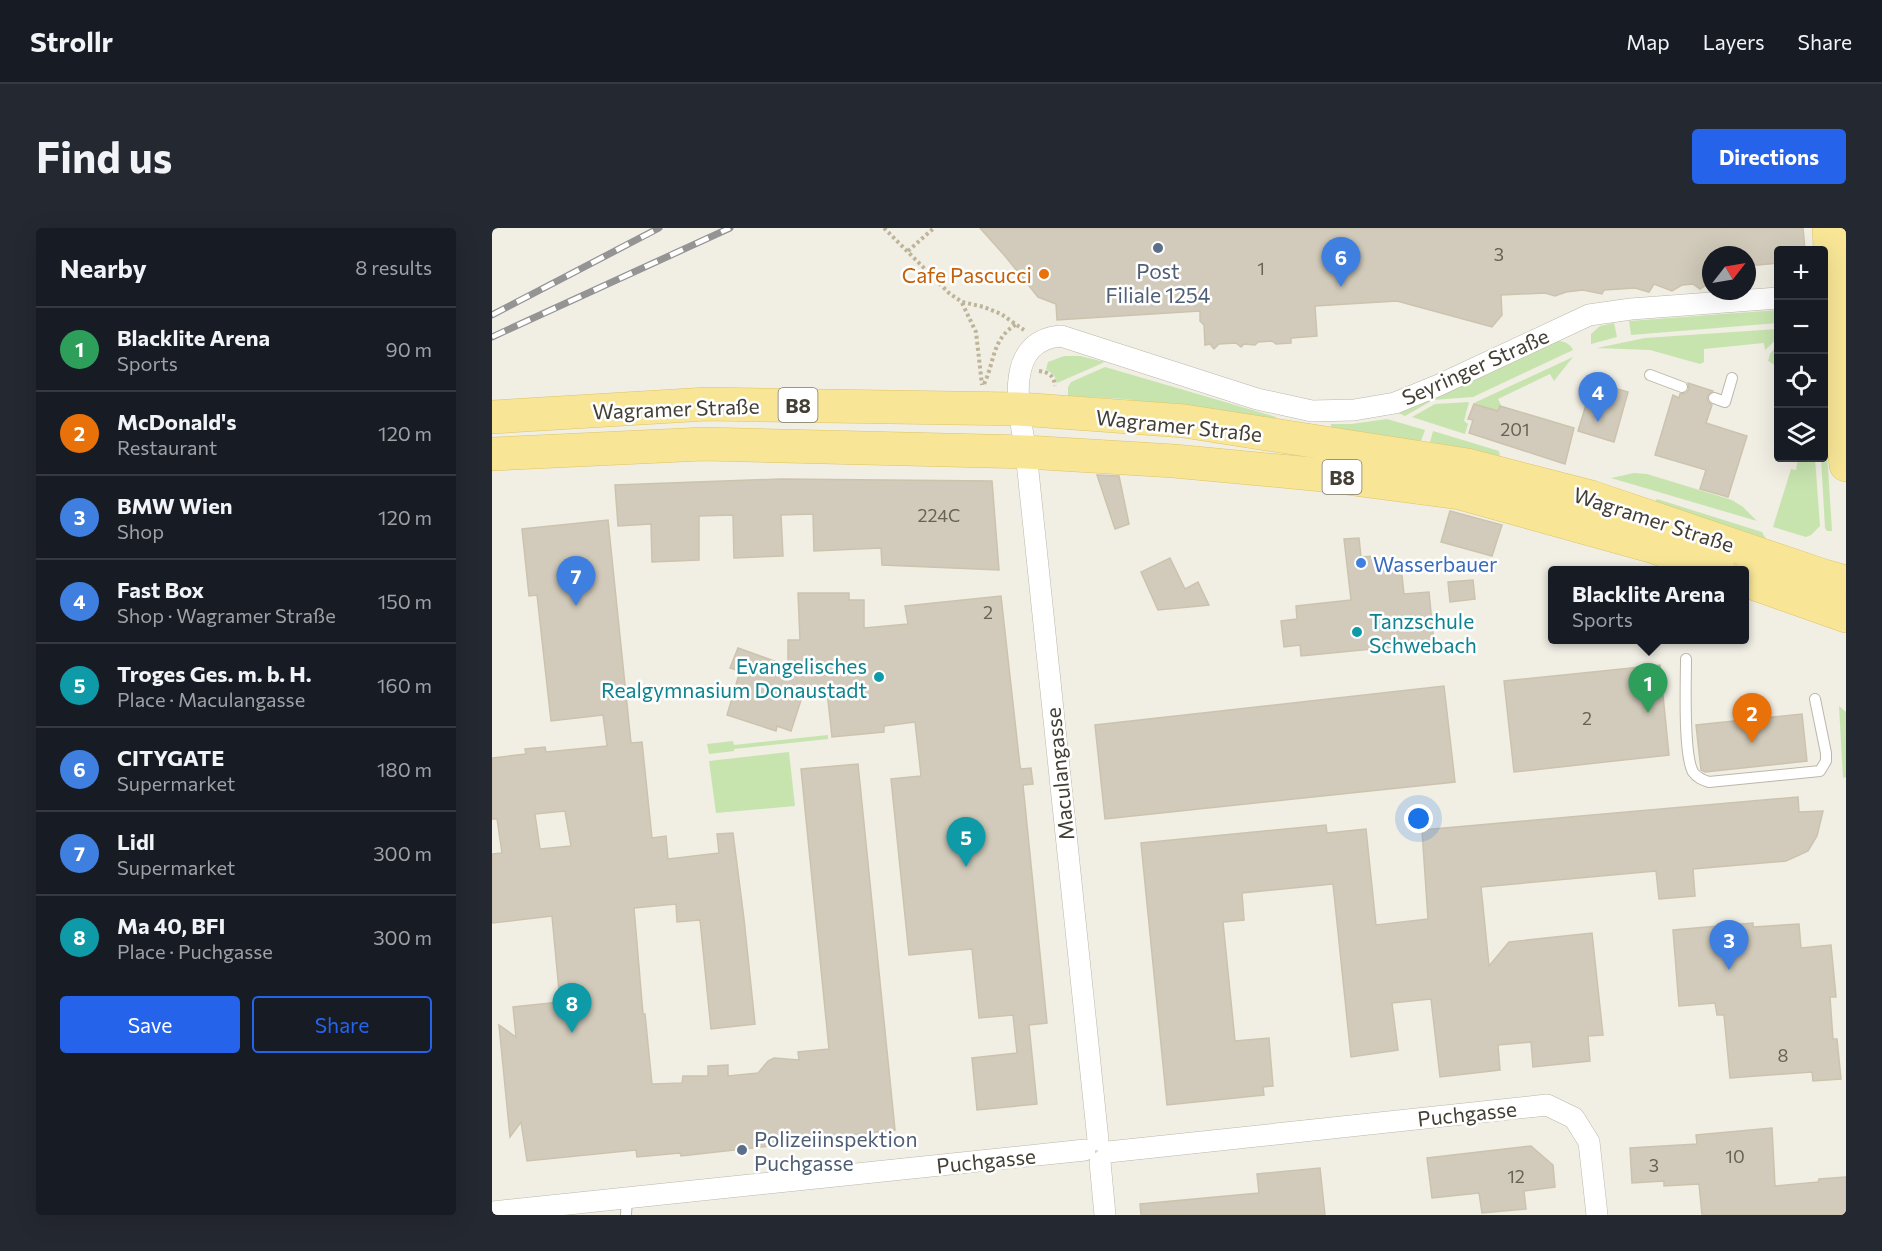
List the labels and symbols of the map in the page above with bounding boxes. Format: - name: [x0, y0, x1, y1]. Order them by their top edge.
- pin: 6: [1322, 238, 1360, 287]
- marker: Post Filiale 1254: [1151, 241, 1165, 255]
- house number: 3: [1494, 243, 1504, 265]
- north arrow: [1702, 246, 1756, 300]
- house number: 1: [1257, 257, 1265, 279]
- place label: Post Filiale 1254: [1106, 258, 1211, 307]
- place label: Cafe Pascucci: [902, 262, 1032, 287]
- marker: Cafe Pascucci: [1037, 267, 1051, 281]
- street label: Seyringer Straße: [1398, 322, 1552, 410]
- pin: 4: [1578, 372, 1618, 422]
- road number: B8: [778, 388, 818, 422]
- street label: Wagramer Straße: [592, 393, 760, 423]
- street label: Wagramer Straße: [1094, 404, 1264, 446]
- house number: 201: [1500, 418, 1530, 440]
- road number: B8: [1322, 460, 1362, 494]
- street label: Wagramer Straße: [1571, 481, 1737, 557]
- house number: 224C: [918, 504, 960, 526]
- place label: Wasserbauer: [1373, 551, 1497, 576]
- pin: 7: [556, 556, 596, 606]
- marker: Wasserbauer: [1354, 556, 1368, 570]
- house number: 2: [983, 601, 993, 623]
- place label: Tanzschule Schwebach: [1369, 608, 1477, 657]
- marker: Tanzschule Schwebach: [1350, 625, 1364, 639]
- place label: Evangelisches Realgymnasium Donaustadt: [601, 653, 867, 702]
- pin: 1: [1628, 664, 1668, 713]
- marker: Evangelisches Realgymnasium Donaustadt: [872, 670, 886, 684]
- pin: 2: [1732, 694, 1772, 743]
- street label: Maculangasse: [1040, 706, 1078, 842]
- house number: 2: [1582, 707, 1592, 729]
- your location: [1404, 804, 1433, 833]
- pin: 5: [946, 818, 986, 867]
- pin: 3: [1710, 920, 1748, 970]
- pin: 8: [552, 984, 592, 1033]
- house number: 8: [1778, 1044, 1789, 1066]
- street label: Puchgasse: [1416, 1095, 1518, 1131]
- place label: Polizeiinspektion Puchgasse: [754, 1126, 917, 1175]
- street label: Puchgasse: [935, 1142, 1037, 1178]
- marker: Polizeiinspektion Puchgasse: [735, 1143, 749, 1157]
- house number: 10: [1725, 1145, 1745, 1167]
- house number: 3: [1649, 1154, 1659, 1176]
- house number: 12: [1507, 1165, 1525, 1187]

